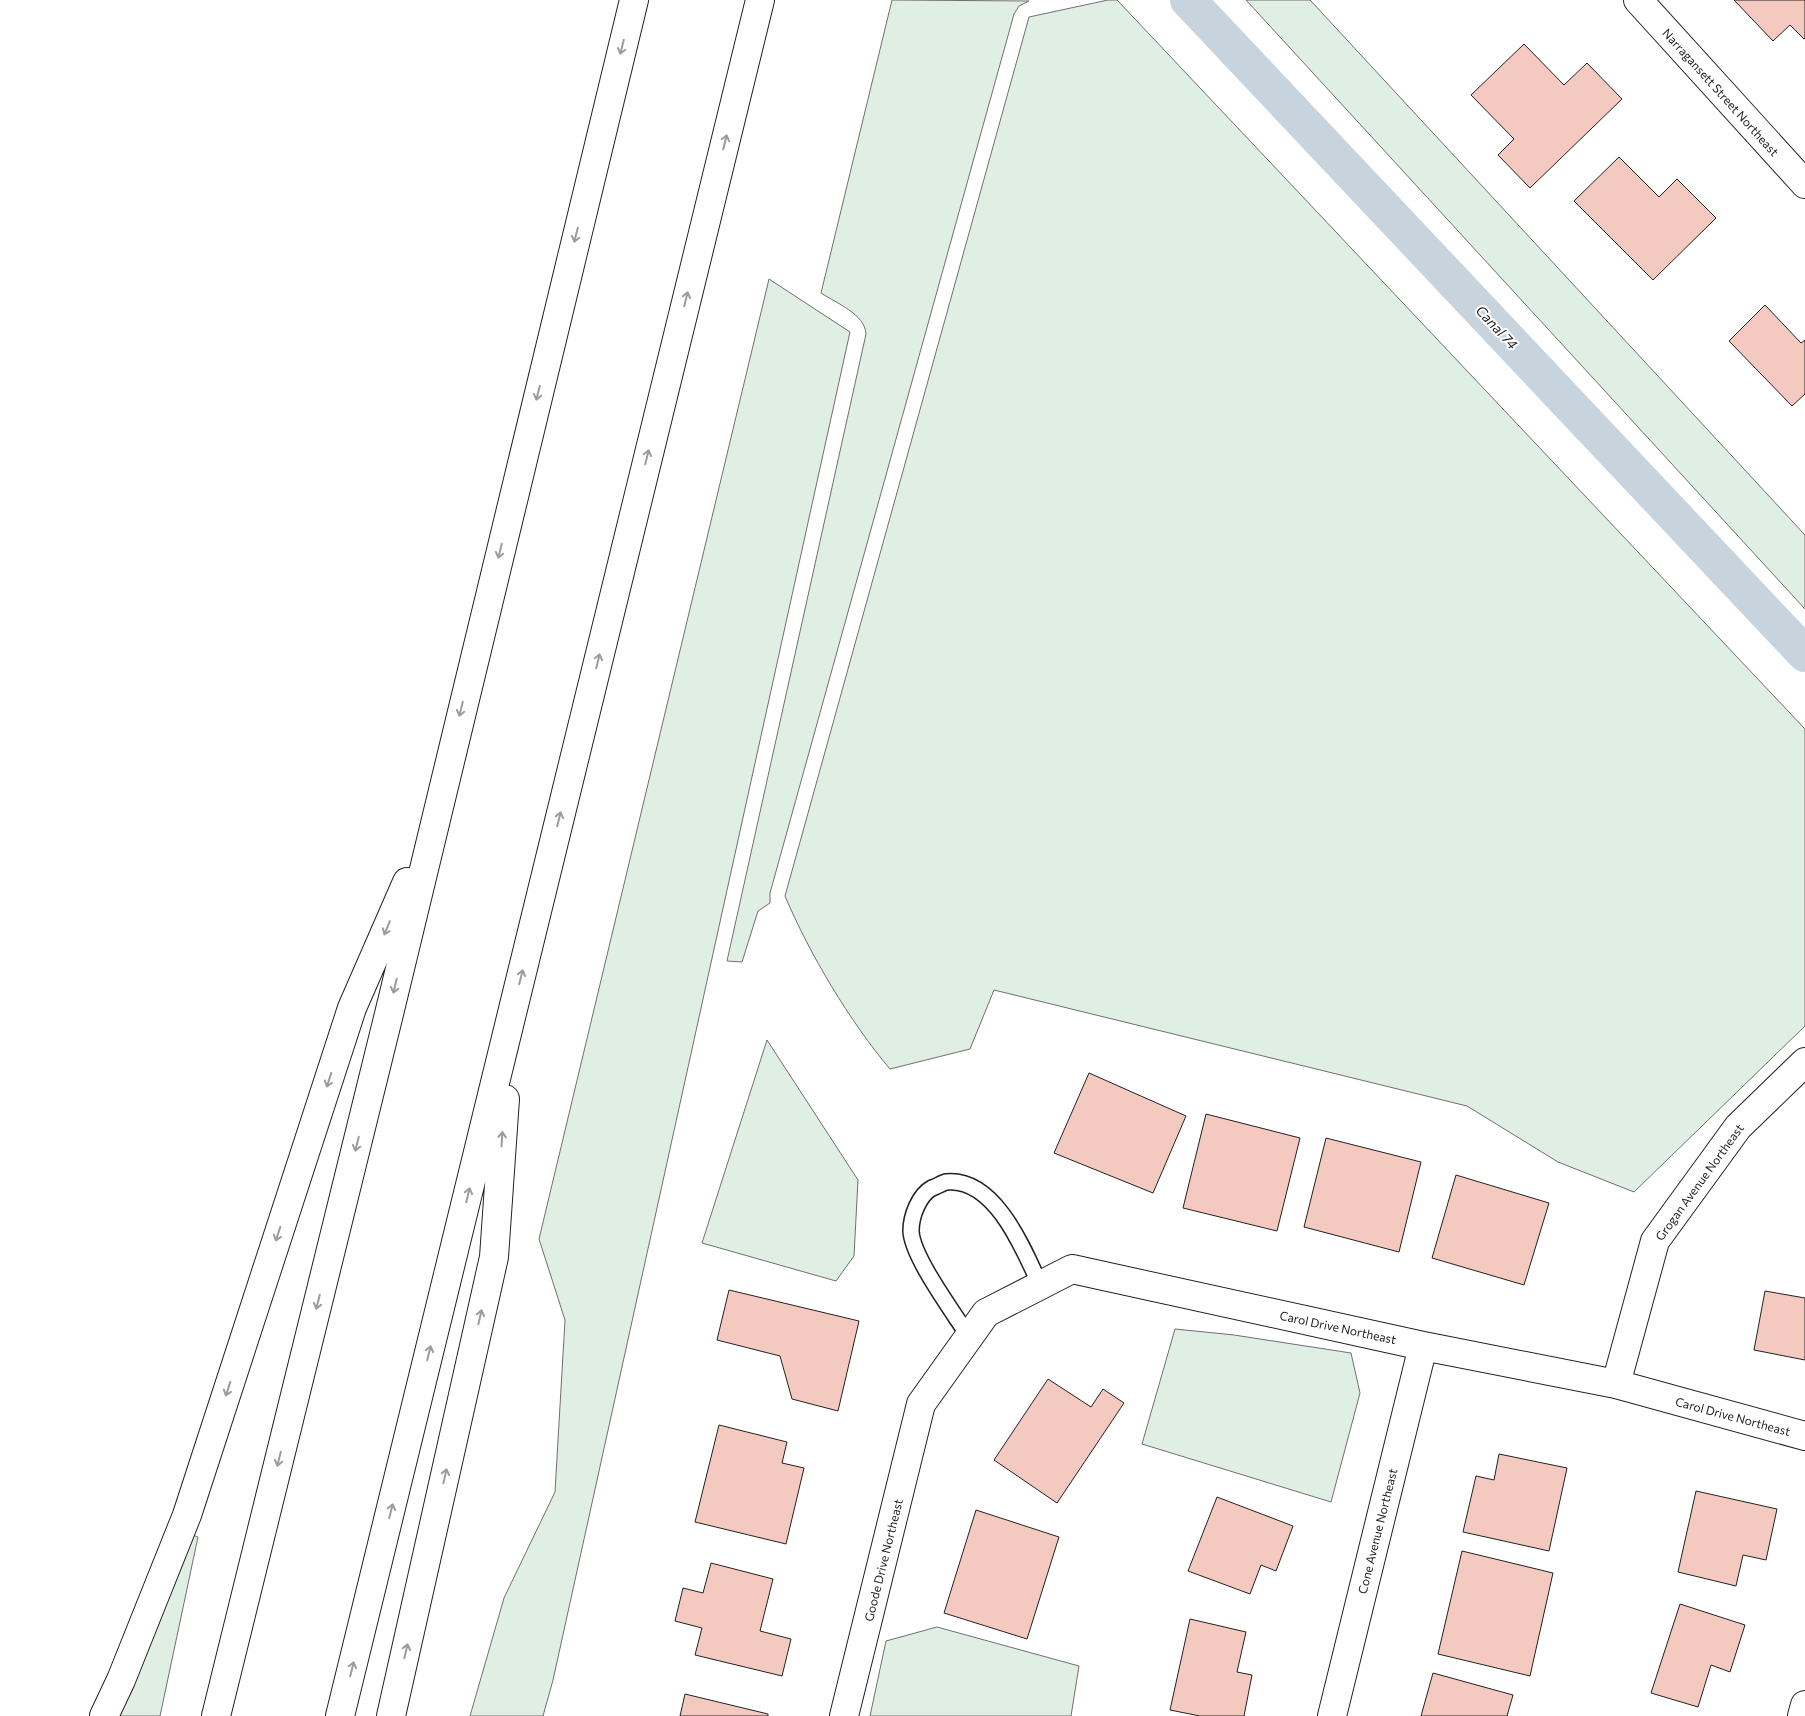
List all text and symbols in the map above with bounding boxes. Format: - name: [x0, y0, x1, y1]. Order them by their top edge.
- street label: Narragansett Street Northeast: [1660, 25, 1782, 159]
- one-way arrow: [617, 39, 626, 55]
- one-way arrow: [721, 134, 730, 150]
- one-way arrow: [571, 227, 580, 243]
- one-way arrow: [682, 292, 691, 308]
- water label: Canal 74: [1473, 302, 1521, 352]
- one-way arrow: [533, 385, 542, 401]
- one-way arrow: [643, 450, 652, 466]
- one-way arrow: [494, 543, 504, 559]
- one-way arrow: [594, 653, 603, 669]
- one-way arrow: [456, 701, 465, 717]
- one-way arrow: [555, 811, 565, 827]
- one-way arrow: [382, 920, 392, 935]
- one-way arrow: [517, 969, 526, 985]
- one-way arrow: [390, 977, 399, 993]
- one-way arrow: [324, 1071, 333, 1087]
- street label: Grogan Avenue Northeast: [1652, 1121, 1746, 1243]
- one-way arrow: [497, 1131, 506, 1147]
- one-way arrow: [352, 1135, 361, 1151]
- one-way arrow: [464, 1188, 473, 1204]
- one-way arrow: [273, 1226, 283, 1242]
- one-way arrow: [313, 1293, 322, 1309]
- street label: Carol Drive Northeast: [1279, 1308, 1398, 1346]
- one-way arrow: [476, 1309, 485, 1325]
- one-way arrow: [425, 1345, 434, 1361]
- one-way arrow: [223, 1380, 232, 1396]
- street label: Carol Drive Northeast: [1674, 1394, 1792, 1438]
- one-way arrow: [274, 1451, 283, 1467]
- street label: Cone Avenue Northeast: [1355, 1467, 1399, 1595]
- one-way arrow: [441, 1468, 450, 1484]
- street label: Goode Drive Northeast: [861, 1497, 905, 1623]
- one-way arrow: [386, 1503, 396, 1519]
- one-way arrow: [402, 1644, 411, 1660]
- one-way arrow: [348, 1661, 357, 1677]

